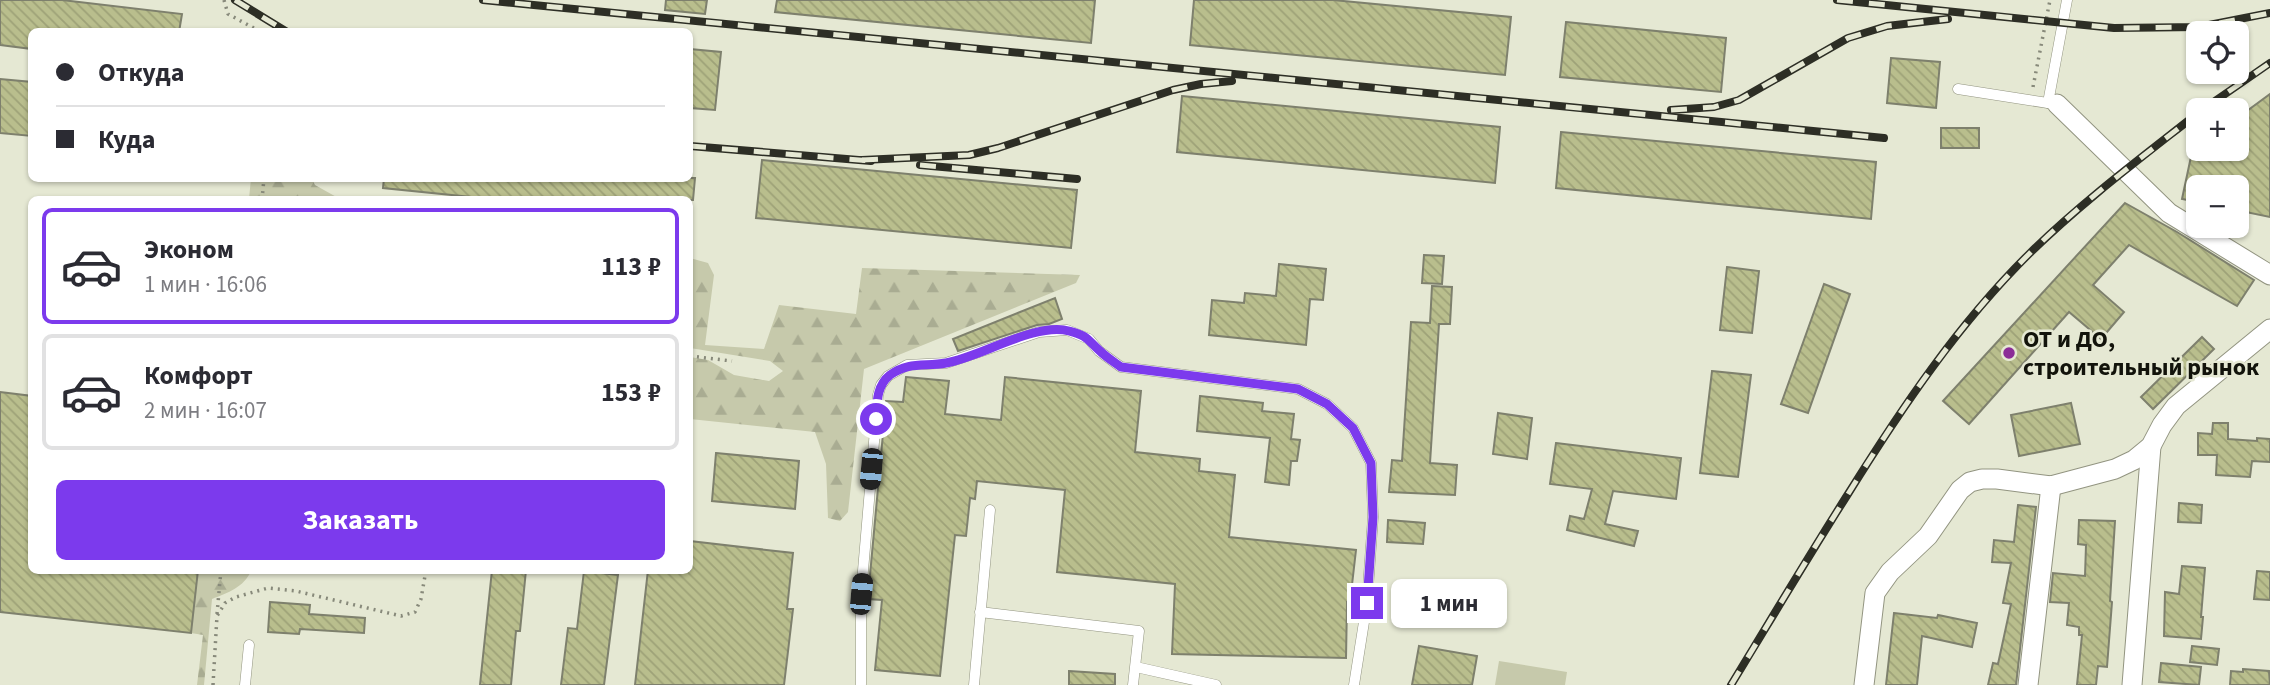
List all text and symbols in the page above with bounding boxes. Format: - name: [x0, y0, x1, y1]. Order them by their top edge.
- map controls: [2186, 21, 2249, 238]
- button: locate: [2186, 21, 2249, 84]
- text: Откуда: [98, 54, 185, 91]
- button: +: [2186, 98, 2249, 161]
- text: Куда: [98, 121, 156, 158]
- button: −: [2186, 175, 2249, 238]
- text: Эконом: [144, 231, 234, 268]
- icon: car: [60, 235, 123, 298]
- text: 113 ₽: [601, 248, 661, 285]
- text: 1 мин · 16:06: [144, 268, 267, 301]
- place label: ОТ и ДО, строительный рынок: [2023, 322, 2260, 385]
- marker: ОТ и ДО, строительный рынок: [2001, 345, 2017, 361]
- text: Комфорт: [144, 357, 253, 394]
- icon: car: [60, 361, 123, 424]
- text: 153 ₽: [601, 374, 661, 411]
- text: 2 мин · 16:07: [144, 394, 267, 427]
- route start: [860, 403, 892, 435]
- car: [859, 447, 884, 491]
- button: Заказать: [56, 480, 665, 560]
- car: [849, 572, 874, 616]
- callout: 1 мин: [1392, 578, 1507, 628]
- route end: [1351, 587, 1383, 619]
- text: 1 мин: [1420, 587, 1478, 620]

